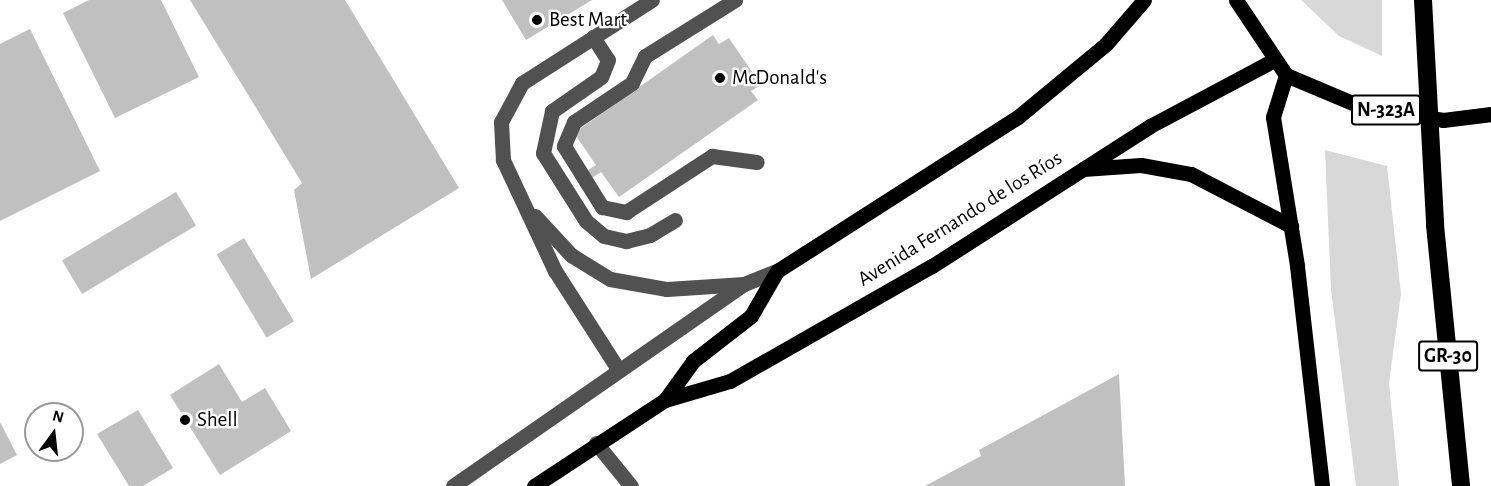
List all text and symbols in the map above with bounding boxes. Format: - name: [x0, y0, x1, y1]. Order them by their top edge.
- place label: Best Mart: [549, 7, 627, 33]
- marker: Best Mart: [530, 13, 544, 27]
- place label: McDonald's: [732, 65, 827, 91]
- marker: McDonald's: [713, 71, 727, 85]
- road number: N-323A: [1350, 93, 1422, 127]
- street label: Avenida Fernando de los Ríos: [853, 146, 1067, 292]
- road number: GR-30: [1418, 339, 1478, 373]
- north arrow: [24, 402, 84, 462]
- text: N: [51, 407, 66, 426]
- place label: Shell: [197, 407, 238, 433]
- marker: Shell: [178, 413, 192, 427]

